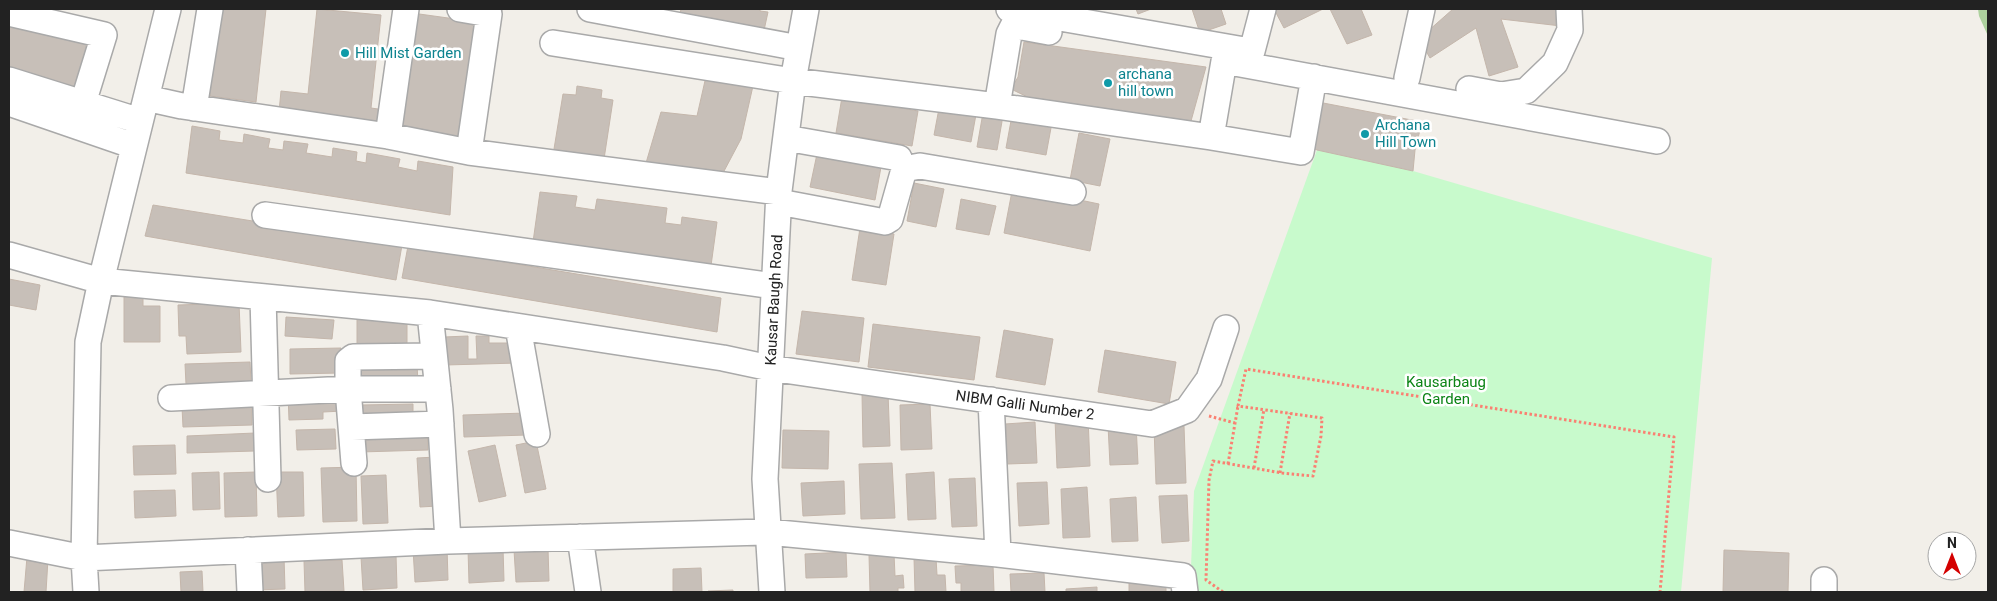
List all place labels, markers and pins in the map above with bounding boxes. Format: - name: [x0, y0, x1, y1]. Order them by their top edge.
- place label: Hill Mist Garden: [355, 44, 462, 62]
- marker: Hill Mist Garden: [339, 47, 351, 59]
- place label: archana hill town: [1118, 65, 1174, 100]
- marker: archana hill town: [1102, 77, 1114, 89]
- place label: Archana Hill Town: [1375, 116, 1436, 151]
- marker: Archana Hill Town: [1359, 128, 1371, 140]

